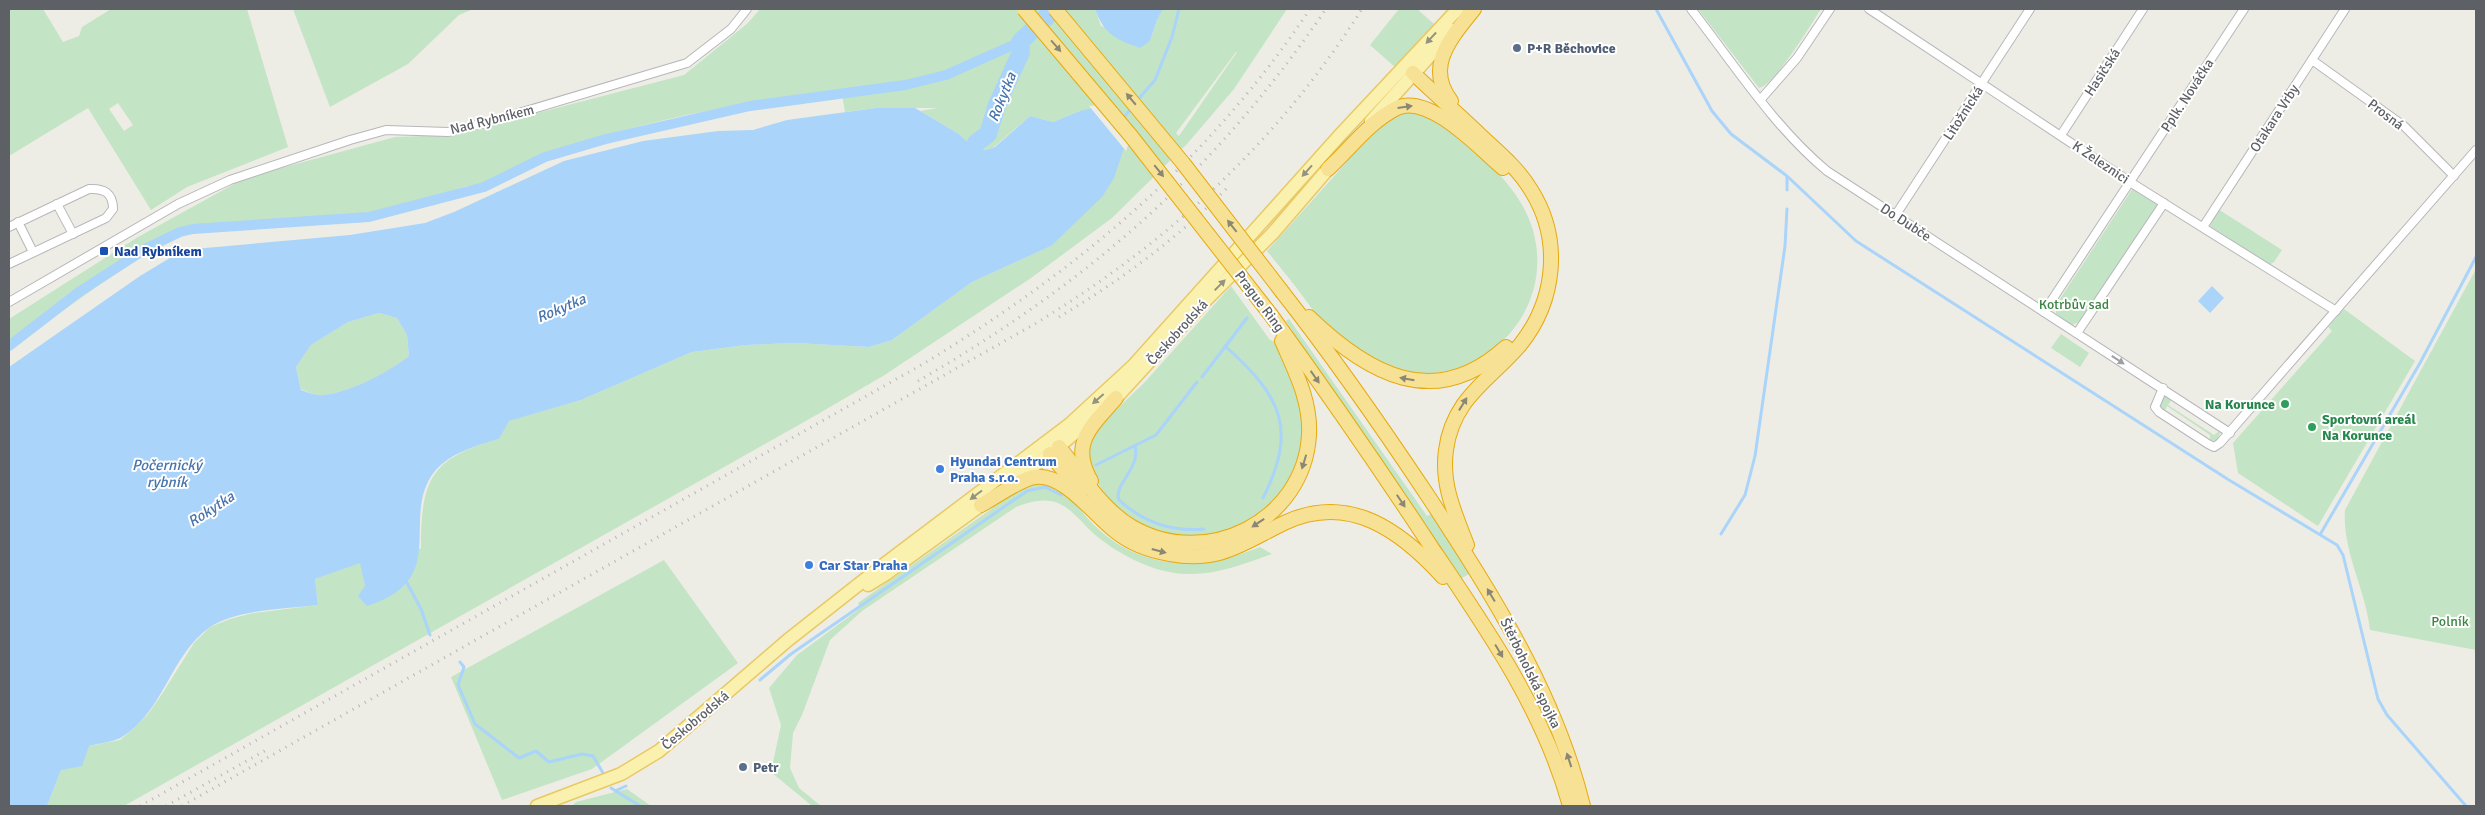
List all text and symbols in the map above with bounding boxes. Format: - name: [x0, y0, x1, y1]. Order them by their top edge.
- one-way arrow: [1425, 31, 1437, 43]
- one-way arrow: [1050, 39, 1061, 52]
- place label: P+R Běchovice: [1527, 40, 1616, 57]
- marker: P+R Běchovice: [1511, 42, 1523, 54]
- street label: Hasičská: [2081, 45, 2124, 99]
- street label: Pplk. Nováčka: [2157, 55, 2217, 135]
- water label: Rokytka: [984, 69, 1020, 124]
- street label: Otakara Vrby: [2246, 81, 2303, 155]
- street label: Litožnická: [1940, 83, 1987, 143]
- one-way arrow: [1126, 93, 1137, 105]
- street label: Prosná: [2364, 95, 2407, 133]
- street label: Nad Rybníkem: [448, 101, 536, 138]
- one-way arrow: [1398, 103, 1414, 111]
- street label: K Železnici: [2069, 137, 2132, 188]
- one-way arrow: [1154, 164, 1165, 177]
- one-way arrow: [1301, 165, 1313, 177]
- street label: Do Dubče: [1877, 200, 1934, 245]
- one-way arrow: [1227, 219, 1237, 233]
- place label: Nad Rybníkem: [114, 243, 202, 260]
- marker: Nad Rybníkem: [98, 245, 110, 257]
- street label: Prague Ring: [1231, 267, 1288, 335]
- one-way arrow: [1214, 280, 1226, 292]
- water label: Rokytka: [534, 289, 589, 326]
- street label: Českobrodská: [1143, 296, 1211, 369]
- park label: Kotrbův sad: [2039, 296, 2109, 313]
- one-way arrow: [2112, 355, 2125, 365]
- one-way arrow: [1310, 370, 1320, 384]
- one-way arrow: [1398, 374, 1414, 382]
- one-way arrow: [1092, 394, 1105, 405]
- place label: Na Korunce: [2205, 396, 2275, 413]
- one-way arrow: [1459, 397, 1468, 411]
- marker: Na Korunce: [2279, 398, 2291, 410]
- place label: Sportovní areál Na Korunce: [2322, 411, 2416, 444]
- marker: Sportovní areál Na Korunce: [2306, 421, 2318, 433]
- place label: Hyundai Centrum Praha s.r.o.: [950, 453, 1057, 486]
- one-way arrow: [1300, 454, 1308, 469]
- water label: Počernický rybník: [132, 456, 204, 491]
- marker: Hyundai Centrum Praha s.r.o.: [934, 463, 946, 475]
- water label: Rokytka: [184, 487, 238, 531]
- one-way arrow: [970, 490, 983, 501]
- one-way arrow: [1397, 495, 1406, 508]
- one-way arrow: [1251, 518, 1265, 528]
- one-way arrow: [1152, 548, 1167, 556]
- place label: Car Star Praha: [819, 557, 908, 574]
- marker: Car Star Praha: [803, 559, 815, 571]
- one-way arrow: [1487, 588, 1496, 601]
- park label: Polník: [2431, 613, 2469, 630]
- street label: Štěrboholská spojka: [1496, 615, 1565, 731]
- one-way arrow: [1495, 644, 1504, 657]
- street label: Českobrodská: [658, 687, 732, 753]
- one-way arrow: [1565, 752, 1572, 767]
- place label: Petr: [753, 759, 779, 776]
- marker: Petr: [737, 761, 749, 773]

